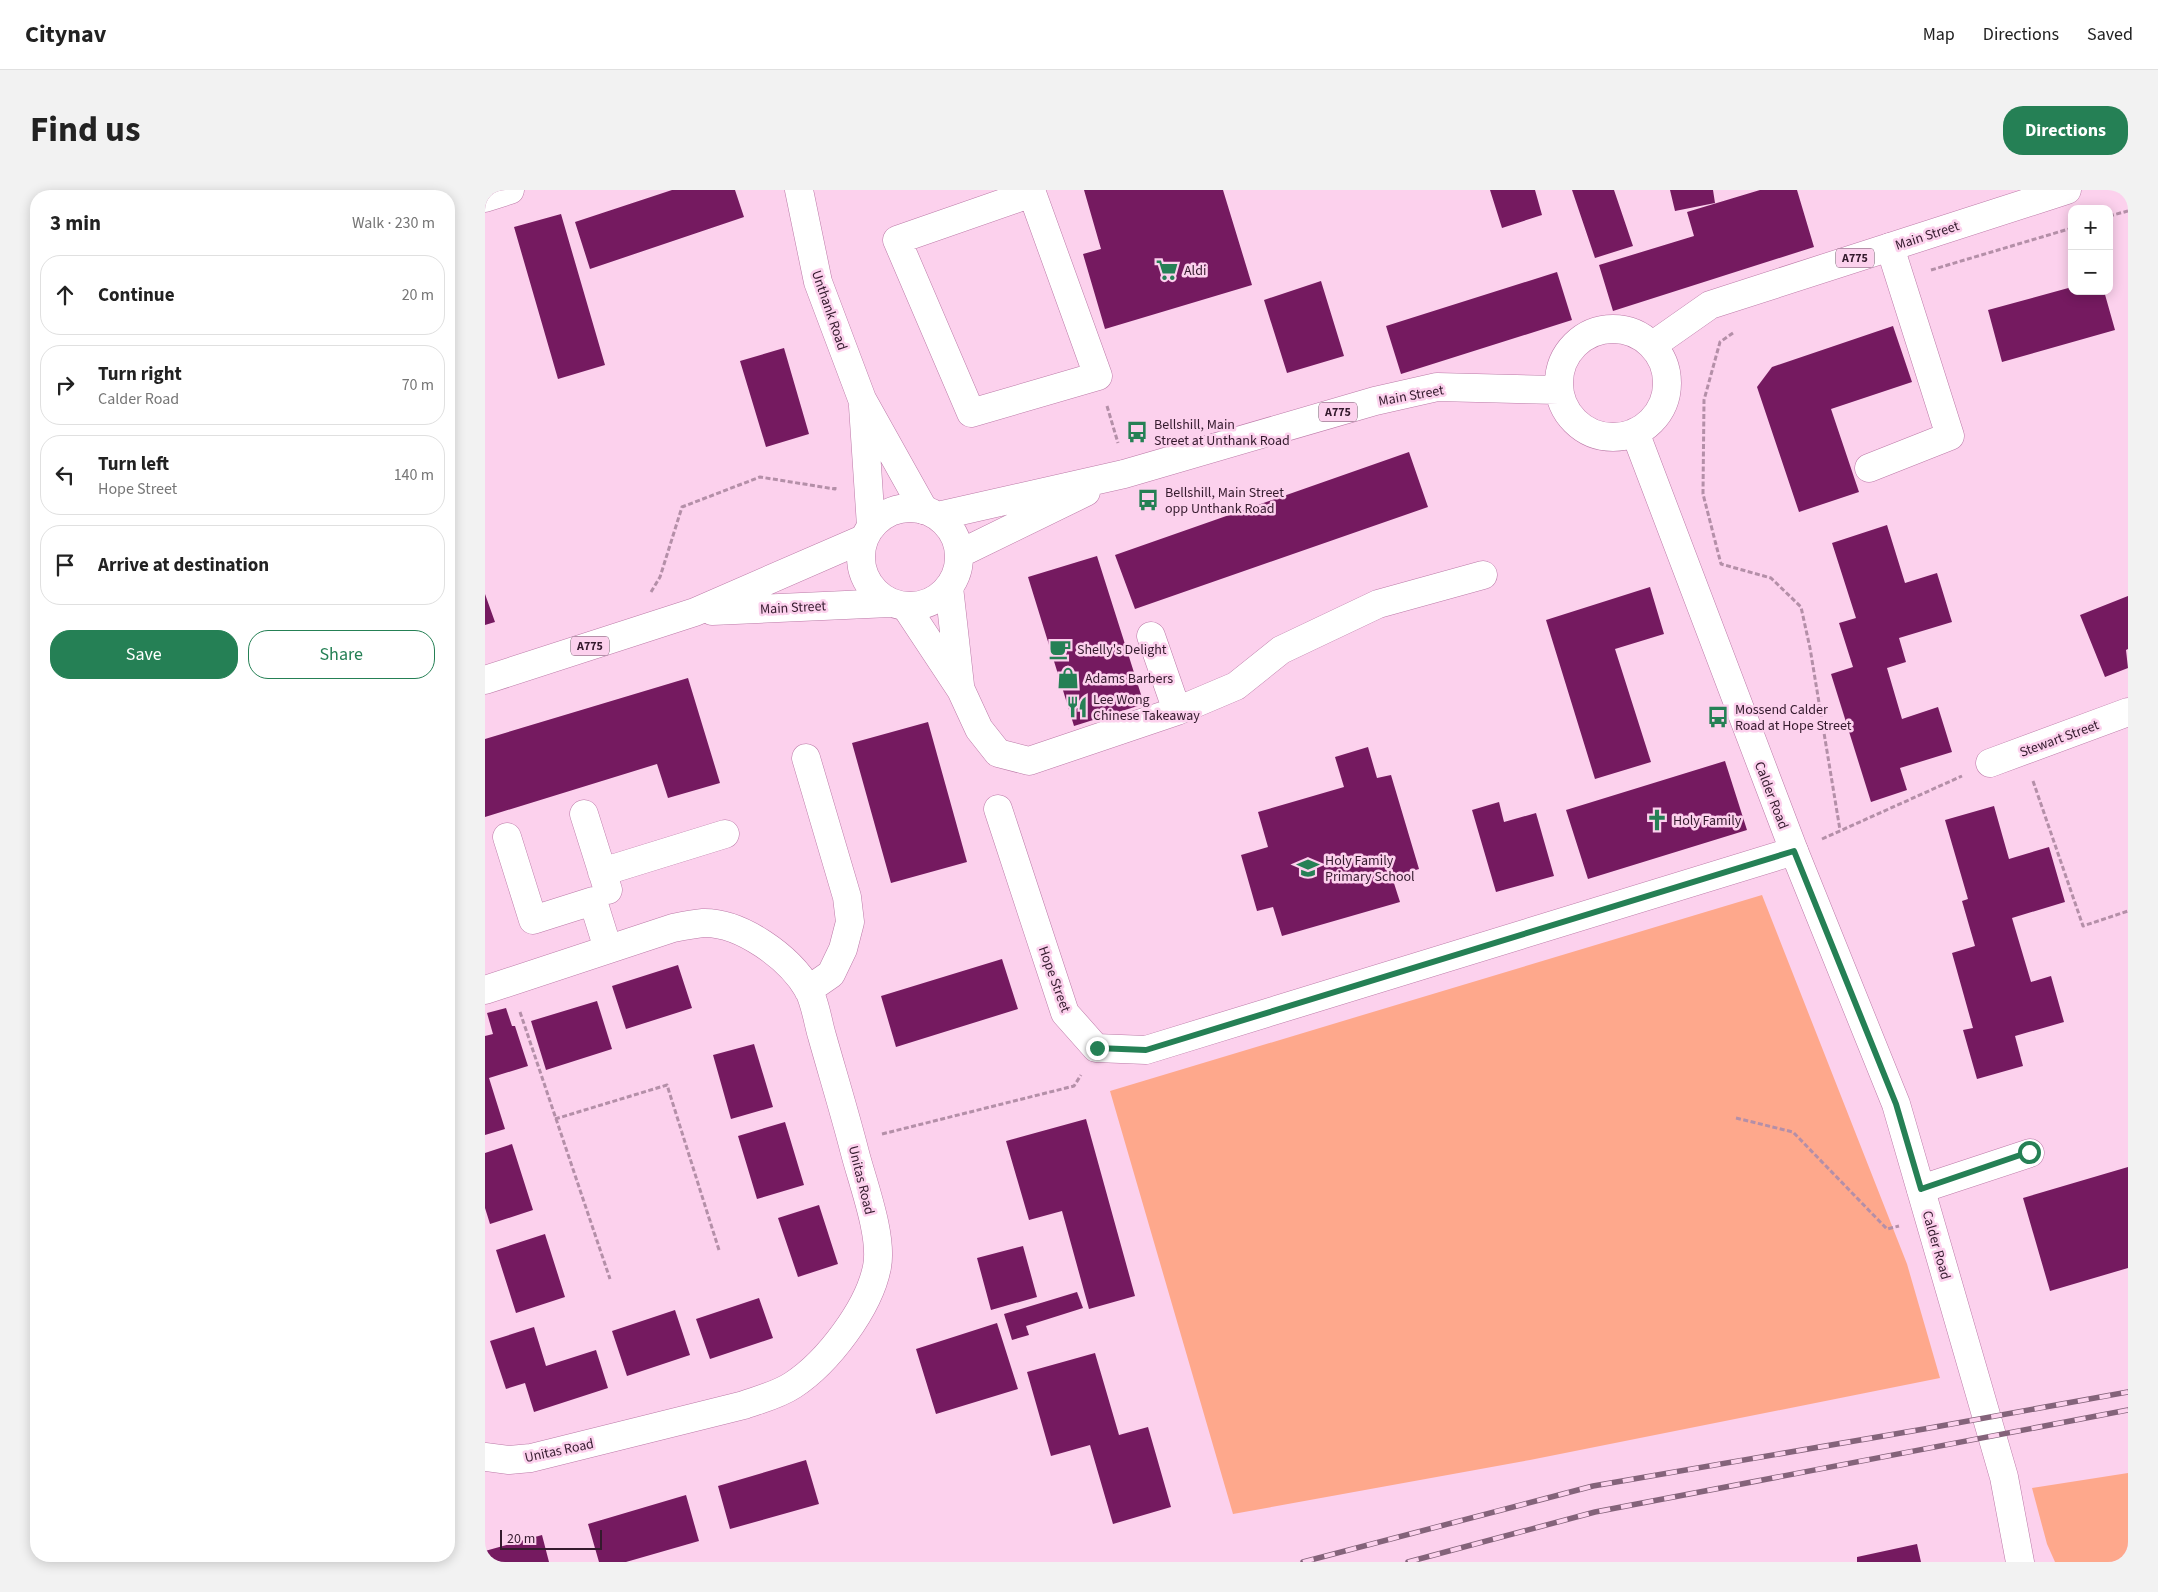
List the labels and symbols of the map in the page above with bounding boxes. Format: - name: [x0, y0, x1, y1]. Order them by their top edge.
- street label: Main Street: [1893, 216, 1962, 256]
- road number: A775: [1836, 248, 1874, 268]
- supermarket icon: Aldi: [1154, 257, 1180, 283]
- place label: Aldi: [1184, 261, 1206, 281]
- street label: Unthank Road: [806, 268, 852, 353]
- street label: Main Street: [1377, 380, 1446, 412]
- road number: A775: [1319, 402, 1357, 422]
- place label: Bellshill, Main Street at Unthank Road: [1154, 415, 1290, 451]
- bus stop icon: Bellshill, Main Street at Unthank Road: [1124, 419, 1150, 445]
- place label: Bellshill, Main Street opp Unthank Road: [1165, 483, 1284, 519]
- bus stop icon: Bellshill, Main Street opp Unthank Road: [1135, 487, 1161, 513]
- street label: Main Street: [759, 596, 827, 620]
- road number: A775: [571, 636, 609, 656]
- cafe icon: Shelly's Delight: [1047, 636, 1073, 662]
- place label: Shelly's Delight: [1077, 640, 1167, 660]
- shop icon: Adams Barbers: [1055, 665, 1081, 691]
- place label: Adams Barbers: [1085, 669, 1173, 689]
- place label: Lee Wong Chinese Takeaway: [1093, 690, 1200, 726]
- restaurant icon: Lee Wong Chinese Takeaway: [1064, 694, 1090, 720]
- place label: Mossend Calder Road at Hope Street: [1735, 700, 1852, 736]
- bus stop icon: Mossend Calder Road at Hope Street: [1705, 704, 1731, 730]
- street label: Stewart Street: [2017, 715, 2102, 763]
- street label: Calder Road: [1749, 759, 1793, 832]
- church icon: Holy Family: [1644, 807, 1670, 833]
- place label: Holy Family: [1673, 811, 1742, 831]
- place label: Holy Family Primary School: [1325, 851, 1415, 887]
- school or university icon: Holy Family Primary School: [1295, 855, 1321, 881]
- street label: Hope Street: [1033, 943, 1075, 1016]
- route end: [1086, 1037, 1109, 1060]
- route start: [2018, 1141, 2041, 1164]
- street label: Unitas Road: [843, 1144, 879, 1217]
- street label: Calder Road: [1917, 1208, 1955, 1282]
- street label: Unitas Road: [523, 1434, 596, 1468]
- scale bar: [500, 1527, 603, 1550]

